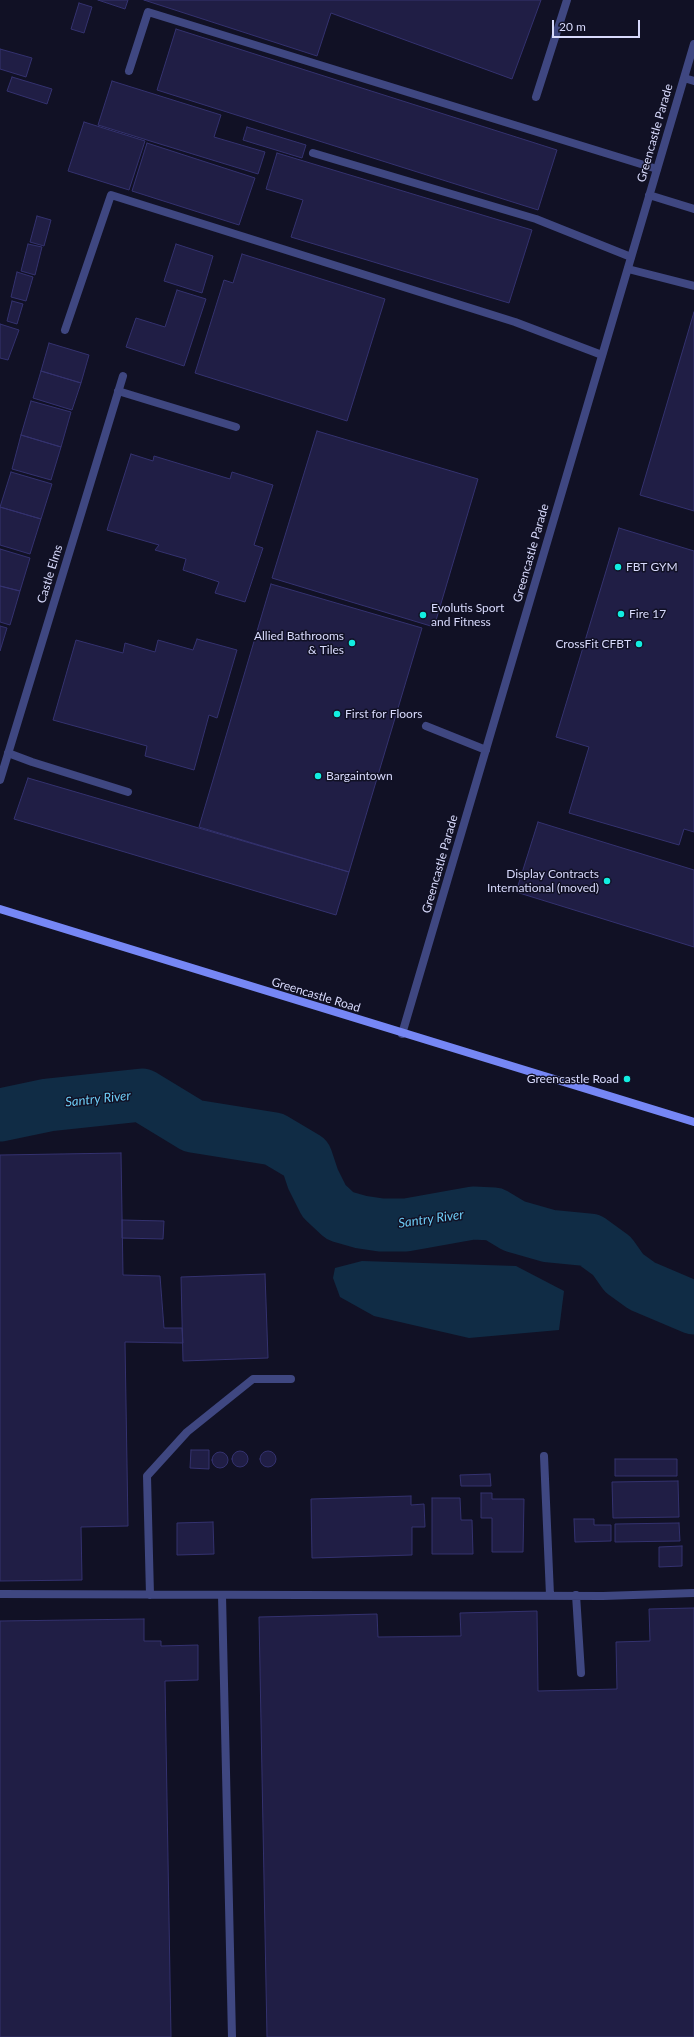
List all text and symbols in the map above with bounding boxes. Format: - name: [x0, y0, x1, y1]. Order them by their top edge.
- scale bar: [554, 12, 642, 38]
- text: 20 m: [559, 19, 586, 34]
- street label: Greencastle Parade: [634, 82, 676, 184]
- street label: Greencastle Parade: [510, 502, 552, 604]
- street label: Castle Elms: [34, 543, 66, 605]
- place label: FBT GYM: [626, 560, 678, 574]
- marker: FBT GYM: [613, 562, 623, 572]
- place label: Evolutis Sport and Fitness: [431, 601, 504, 629]
- place label: Fire 17: [629, 607, 666, 621]
- marker: Fire 17: [616, 609, 626, 619]
- marker: Evolutis Sport and Fitness: [418, 610, 428, 620]
- place label: Allied Bathrooms & Tiles: [254, 629, 344, 657]
- place label: CrossFit CFBT: [555, 637, 631, 651]
- marker: Allied Bathrooms & Tiles: [347, 638, 357, 648]
- marker: CrossFit CFBT: [634, 639, 644, 649]
- place label: First for Floors: [345, 707, 422, 721]
- marker: First for Floors: [332, 709, 342, 719]
- place label: Bargaintown: [326, 769, 393, 783]
- marker: Bargaintown: [313, 771, 323, 781]
- street label: Greencastle Parade: [419, 813, 461, 915]
- place label: Display Contracts International (moved): [487, 867, 599, 895]
- marker: Display Contracts International (moved): [602, 876, 612, 886]
- street label: Greencastle Road: [270, 975, 362, 1015]
- place label: Greencastle Road: [527, 1072, 619, 1086]
- marker: Greencastle Road: [622, 1074, 632, 1084]
- water label: Santry River: [65, 1088, 131, 1110]
- water label: Santry River: [397, 1207, 465, 1231]

